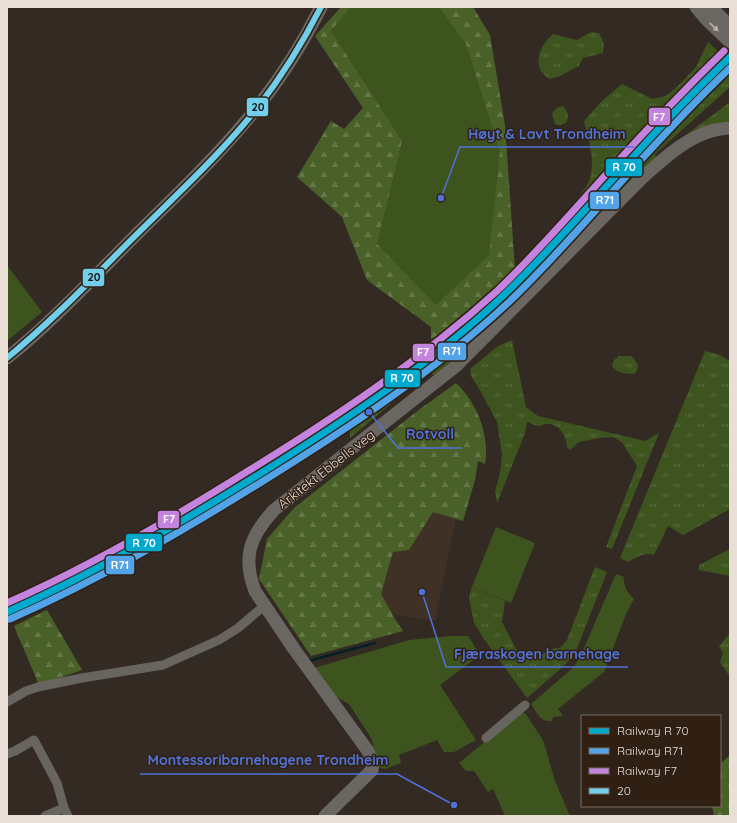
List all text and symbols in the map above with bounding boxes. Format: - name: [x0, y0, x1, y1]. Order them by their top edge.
- one-way arrow: [709, 22, 719, 32]
- line badge: 20: [246, 97, 269, 117]
- text: 20: [251, 100, 265, 114]
- line badge: F7: [648, 107, 671, 126]
- text: F7: [653, 110, 665, 124]
- callout: Høyt & Lavt Trondheim: [460, 121, 634, 147]
- text: Høyt & Lavt Trondheim: [468, 125, 626, 143]
- line badge: R 70: [605, 158, 643, 177]
- text: R 70: [612, 160, 636, 174]
- line badge: R71: [589, 191, 620, 210]
- text: R71: [596, 193, 614, 207]
- line badge: 20: [82, 268, 105, 287]
- text: 20: [87, 270, 101, 284]
- line badge: R71: [437, 342, 467, 361]
- line badge: F7: [412, 343, 435, 362]
- text: R71: [443, 344, 461, 358]
- text: F7: [417, 345, 429, 359]
- line badge: R 70: [384, 369, 421, 388]
- text: R 70: [390, 371, 414, 385]
- callout: Rotvoll: [398, 422, 462, 448]
- text: Rotvoll: [406, 425, 454, 443]
- street label: Arkitekt Ebbells veg: [275, 426, 377, 512]
- line badge: F7: [157, 510, 180, 529]
- text: F7: [163, 512, 175, 526]
- line badge: R 70: [125, 533, 163, 552]
- text: R 70: [132, 536, 156, 550]
- line badge: R71: [105, 555, 135, 575]
- text: R71: [111, 558, 129, 572]
- callout: Fjæraskogen barnehage: [446, 641, 628, 667]
- text: Fjæraskogen barnehage: [454, 645, 620, 663]
- legend: [581, 715, 721, 807]
- text: Railway R 70: [617, 723, 689, 738]
- text: Railway R71: [617, 743, 683, 758]
- callout: Montessoribarnehagene Trondheim: [140, 748, 397, 774]
- text: Montessoribarnehagene Trondheim: [147, 751, 389, 769]
- text: Railway F7: [617, 763, 677, 778]
- text: 20: [617, 783, 631, 798]

